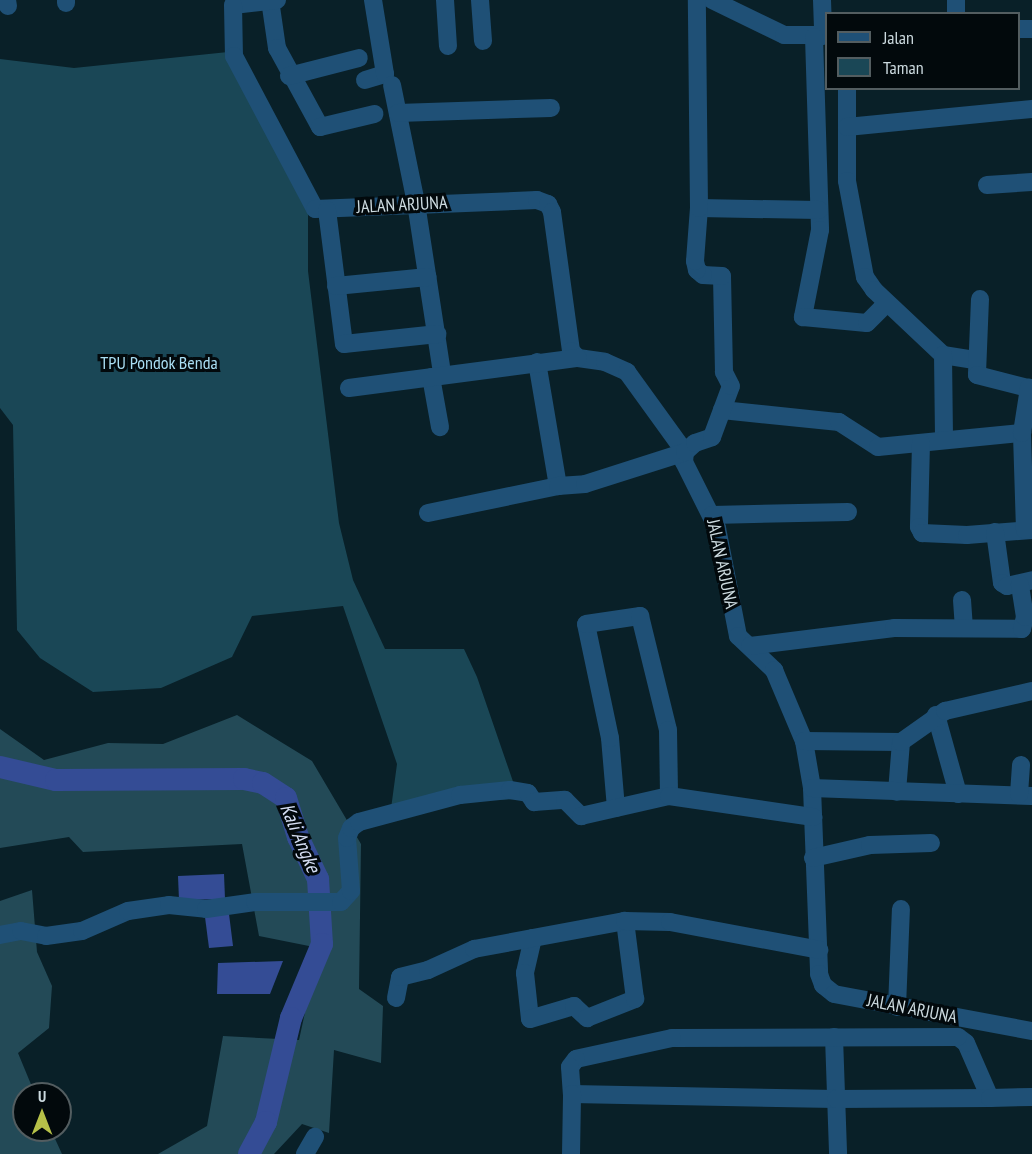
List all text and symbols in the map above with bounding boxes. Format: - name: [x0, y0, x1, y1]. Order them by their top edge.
- legend: [825, 12, 1020, 90]
- text: Jalan: [883, 26, 914, 49]
- text: Taman: [883, 56, 924, 79]
- street label: JALAN ARJUNA: [356, 192, 448, 218]
- park label: TPU Pondok Benda: [100, 352, 218, 374]
- street label: JALAN ARJUNA: [702, 517, 742, 611]
- water label: Kali Angke: [275, 800, 325, 876]
- street label: JALAN ARJUNA: [865, 990, 959, 1028]
- north arrow: [12, 1082, 72, 1142]
- text: U: [38, 1086, 46, 1106]

